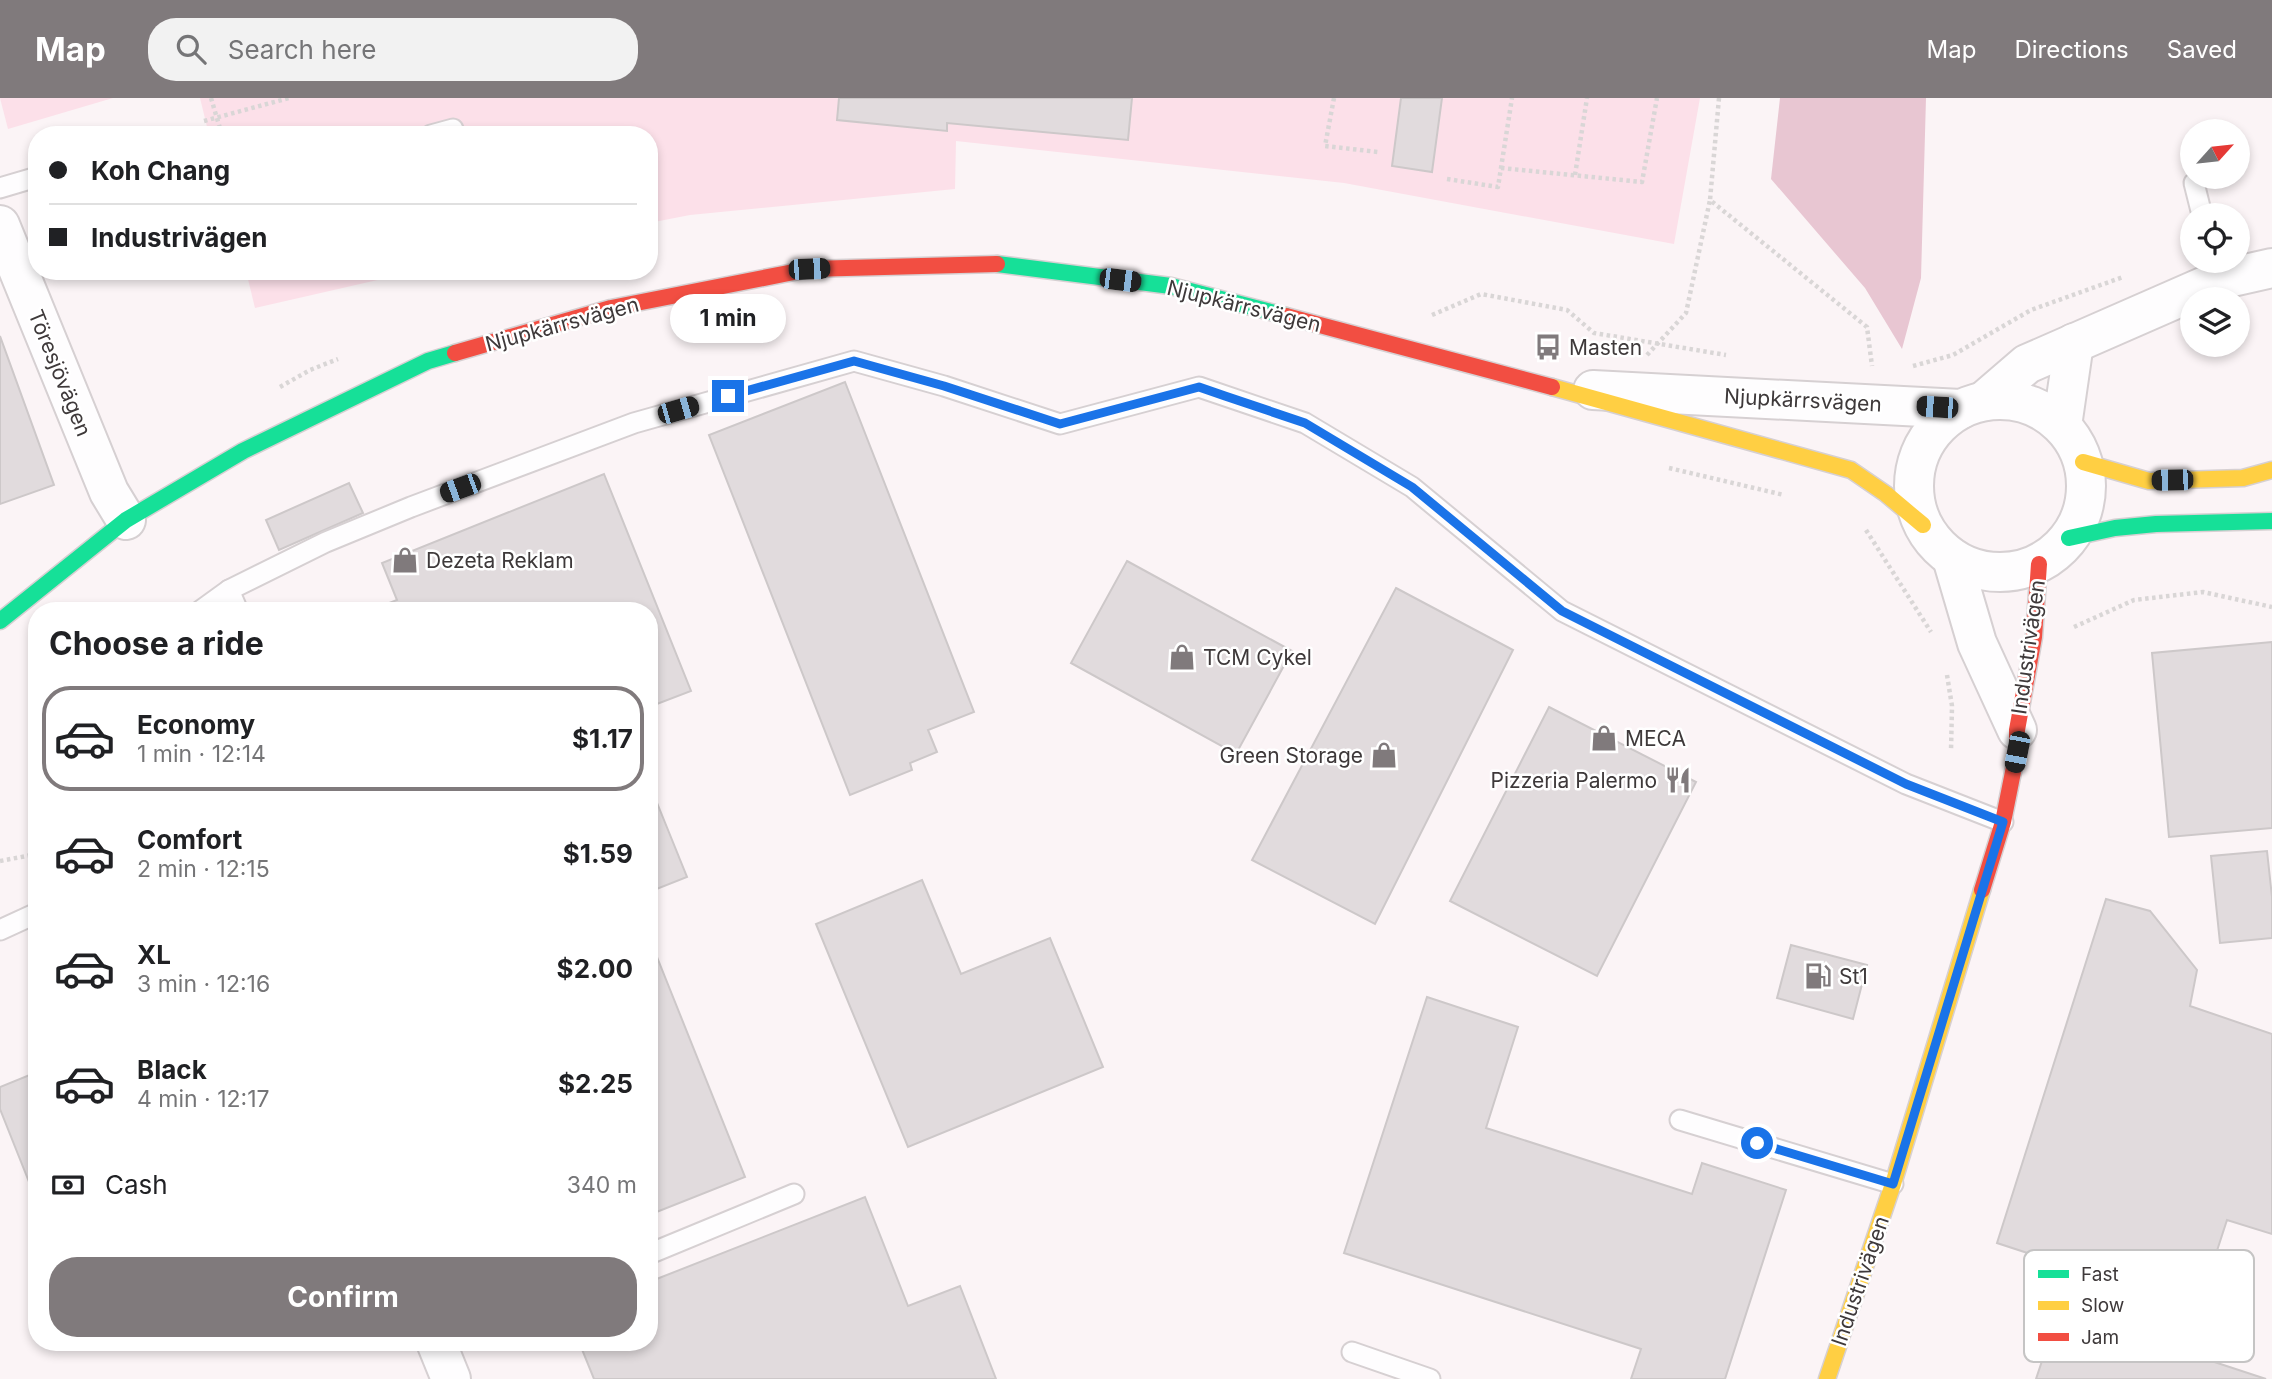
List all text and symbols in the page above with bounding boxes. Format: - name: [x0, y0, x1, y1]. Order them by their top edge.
- search box: [148, 18, 638, 81]
- text: Map: [35, 29, 106, 69]
- icon: search: [172, 30, 210, 68]
- text: Search here: [228, 34, 376, 65]
- text: Map: [1927, 35, 1976, 64]
- text: Directions: [2014, 35, 2129, 64]
- text: Saved: [2167, 35, 2237, 64]
- north arrow: [2180, 119, 2250, 189]
- map controls: [2180, 119, 2250, 357]
- text: Koh Chang: [91, 155, 230, 186]
- button: locate: [2180, 203, 2250, 273]
- text: Industrivägen: [91, 222, 268, 253]
- car: [788, 258, 831, 280]
- car: [1098, 267, 1143, 293]
- street label: Njupkärrsvägen: [1164, 275, 1324, 337]
- button: layers: [2180, 287, 2250, 357]
- street label: Njupkärrsvägen: [483, 292, 641, 356]
- callout: 1 min: [670, 294, 786, 344]
- text: 1 min: [700, 304, 756, 332]
- street label: Töresjövägen: [23, 306, 97, 440]
- bus stop icon: Masten: [1533, 332, 1563, 362]
- place label: Masten: [1569, 335, 1642, 360]
- route end: [712, 380, 744, 412]
- street label: Njupkärrsvägen: [1724, 383, 1882, 417]
- car: [655, 394, 702, 426]
- car: [1916, 395, 1959, 419]
- car: [2151, 469, 2194, 491]
- car: [437, 471, 484, 505]
- shop icon: Dezeta Reklam: [390, 545, 420, 575]
- place label: Dezeta Reklam: [426, 548, 574, 573]
- street label: Industrivägen: [2006, 578, 2050, 716]
- text: Choose a ride: [49, 624, 264, 663]
- shop icon: TCM Cykel: [1167, 642, 1197, 672]
- place label: TCM Cykel: [1203, 645, 1312, 670]
- icon: car: [53, 707, 116, 770]
- text: Economy: [137, 709, 255, 740]
- text: $1.17: [572, 723, 633, 754]
- shop icon: MECA: [1589, 723, 1619, 753]
- place label: MECA: [1625, 726, 1686, 751]
- car: [2003, 729, 2032, 775]
- text: 1 min · 12:14: [137, 740, 266, 768]
- shop icon: Green Storage: [1369, 740, 1399, 770]
- place label: Green Storage: [1219, 743, 1363, 768]
- restaurant icon: Pizzeria Palermo: [1663, 765, 1693, 795]
- place label: Pizzeria Palermo: [1491, 768, 1657, 793]
- icon: car: [53, 822, 116, 885]
- text: Comfort: [137, 824, 242, 855]
- text: $1.59: [563, 838, 633, 869]
- text: 2 min · 12:15: [137, 855, 270, 883]
- icon: car: [53, 937, 116, 1000]
- text: XL: [137, 939, 171, 970]
- text: $2.00: [557, 953, 633, 984]
- fuel station icon: St1: [1803, 961, 1833, 991]
- place label: St1: [1839, 964, 1868, 989]
- text: 3 min · 12:16: [137, 970, 270, 998]
- icon: car: [53, 1052, 116, 1115]
- text: Black: [137, 1054, 207, 1085]
- text: $2.25: [558, 1068, 633, 1099]
- text: 4 min · 12:17: [137, 1085, 270, 1113]
- route start: [1741, 1127, 1773, 1159]
- icon: cash: [49, 1166, 87, 1204]
- text: Cash: [105, 1169, 168, 1200]
- text: 340 m: [567, 1171, 637, 1199]
- street label: Industrivägen: [1826, 1213, 1894, 1349]
- legend: [2024, 1250, 2254, 1362]
- button: Confirm: [49, 1257, 637, 1337]
- text: Fast: [2081, 1263, 2119, 1286]
- text: Slow: [2081, 1294, 2124, 1317]
- text: Jam: [2081, 1326, 2119, 1349]

